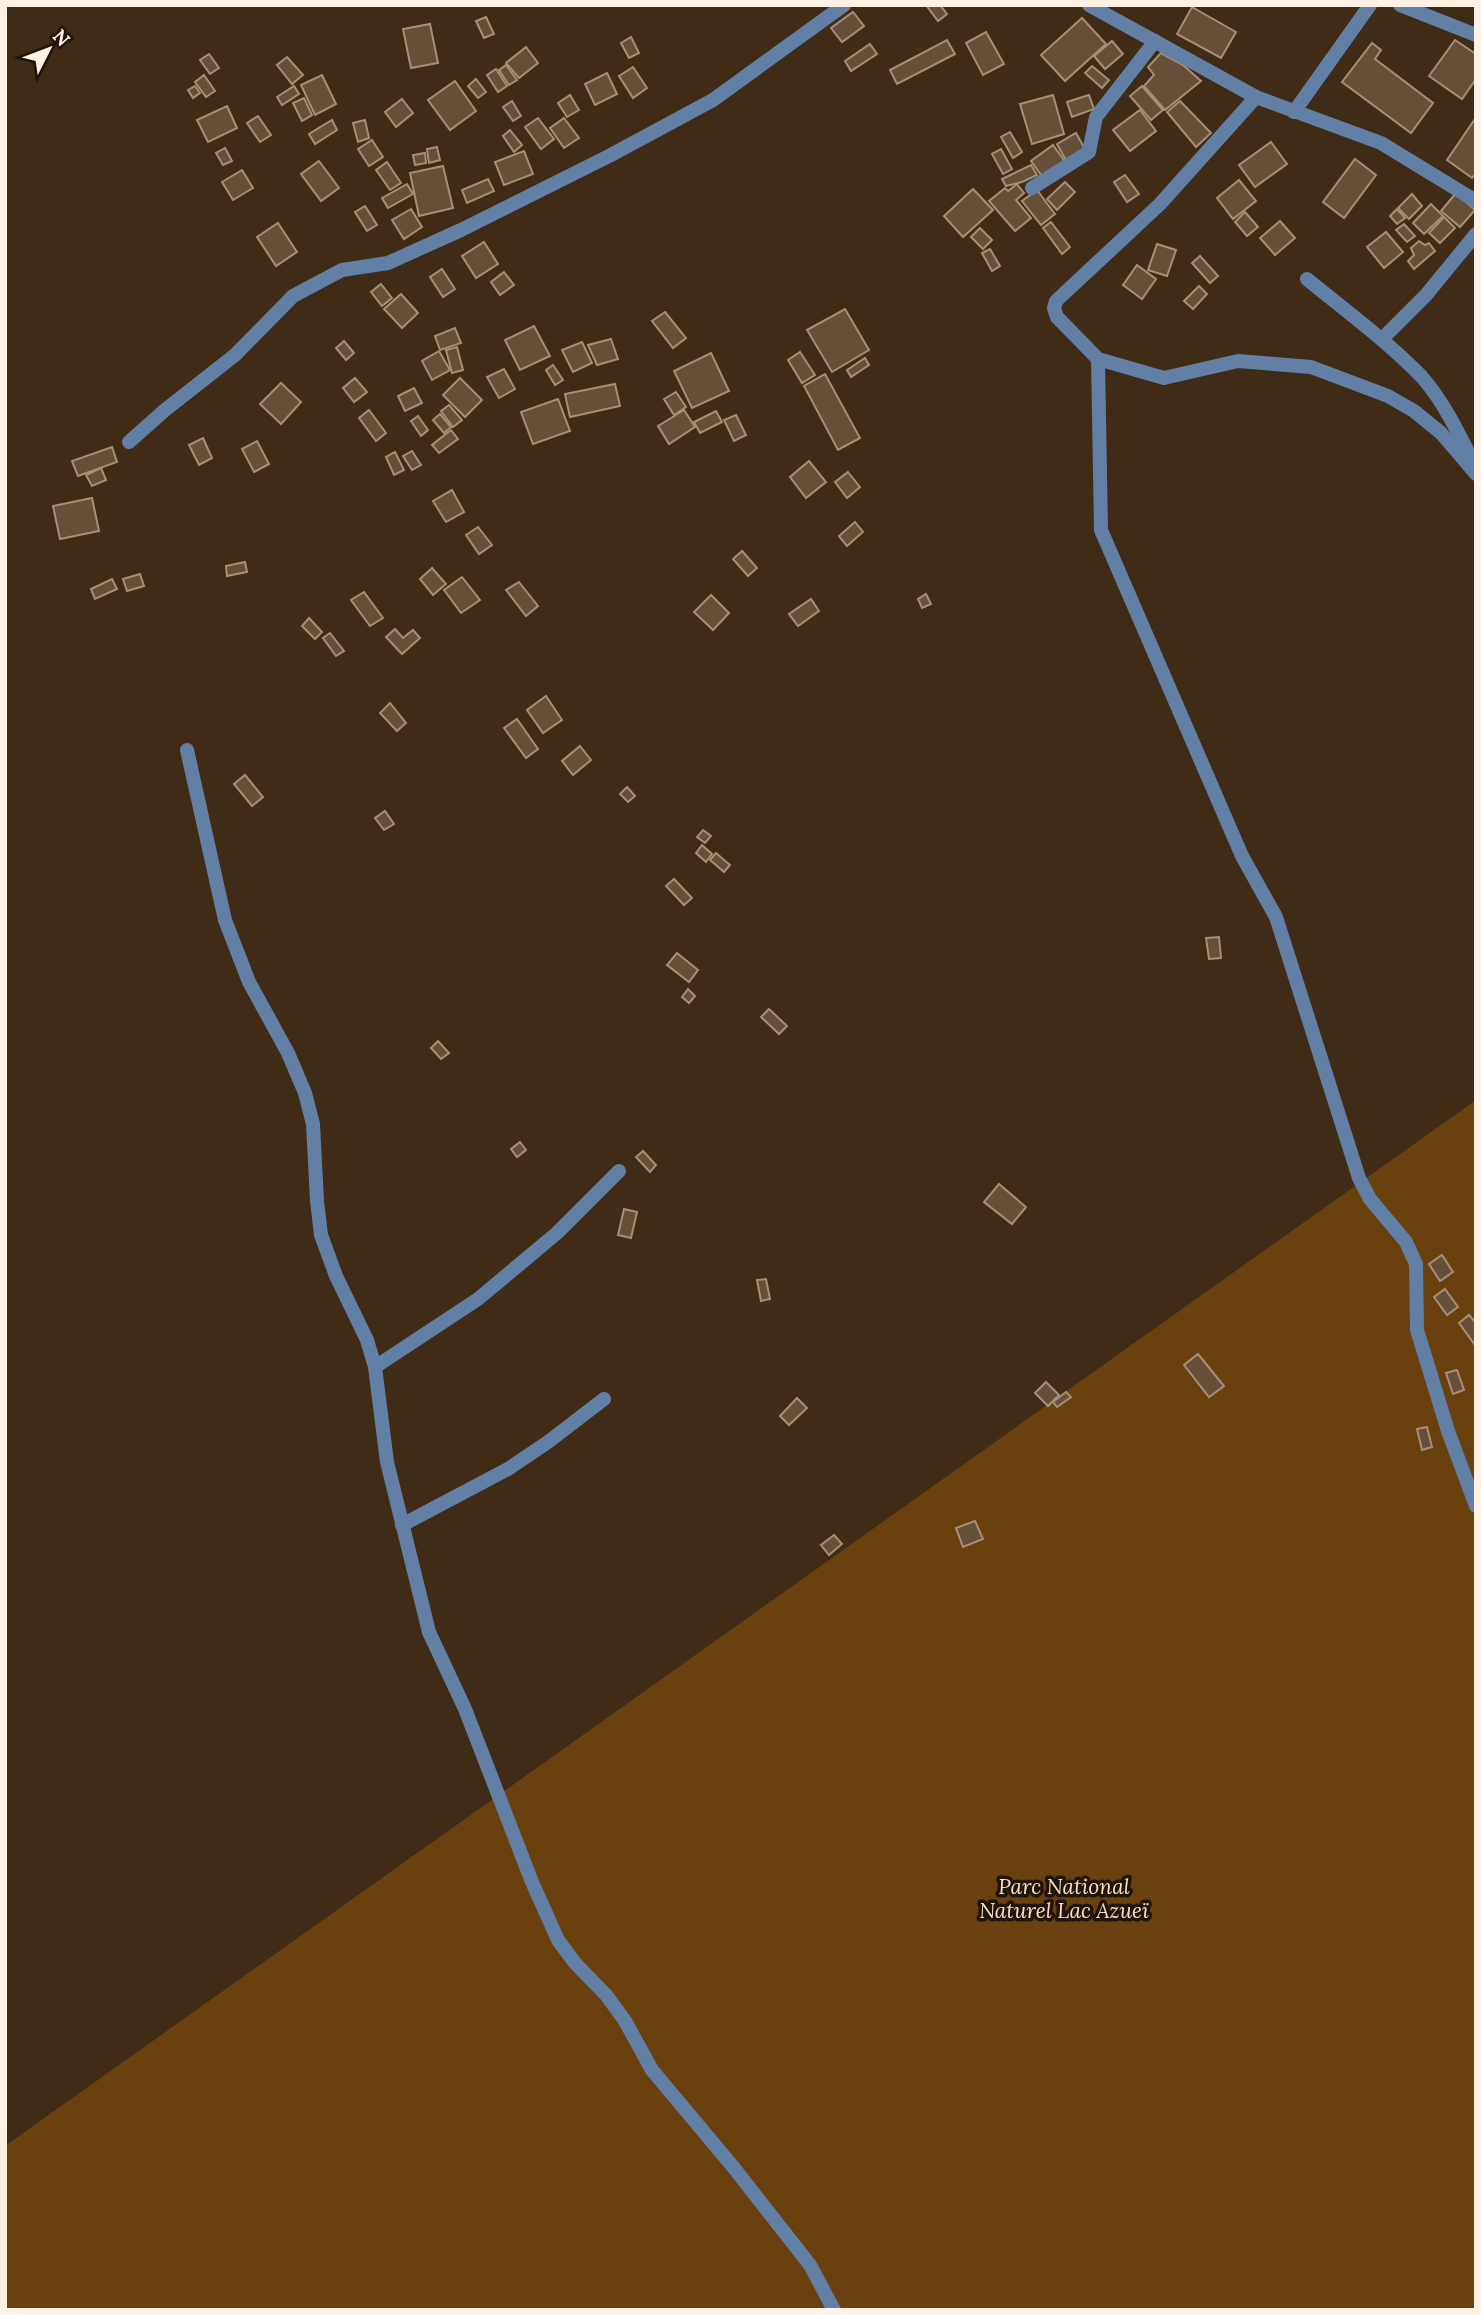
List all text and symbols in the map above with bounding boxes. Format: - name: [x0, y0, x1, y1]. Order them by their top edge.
- north arrow: [14, 14, 84, 84]
- text: N: [48, 24, 76, 51]
- park label: Parc National Naturel Lac Azueï: [979, 1873, 1149, 1924]

